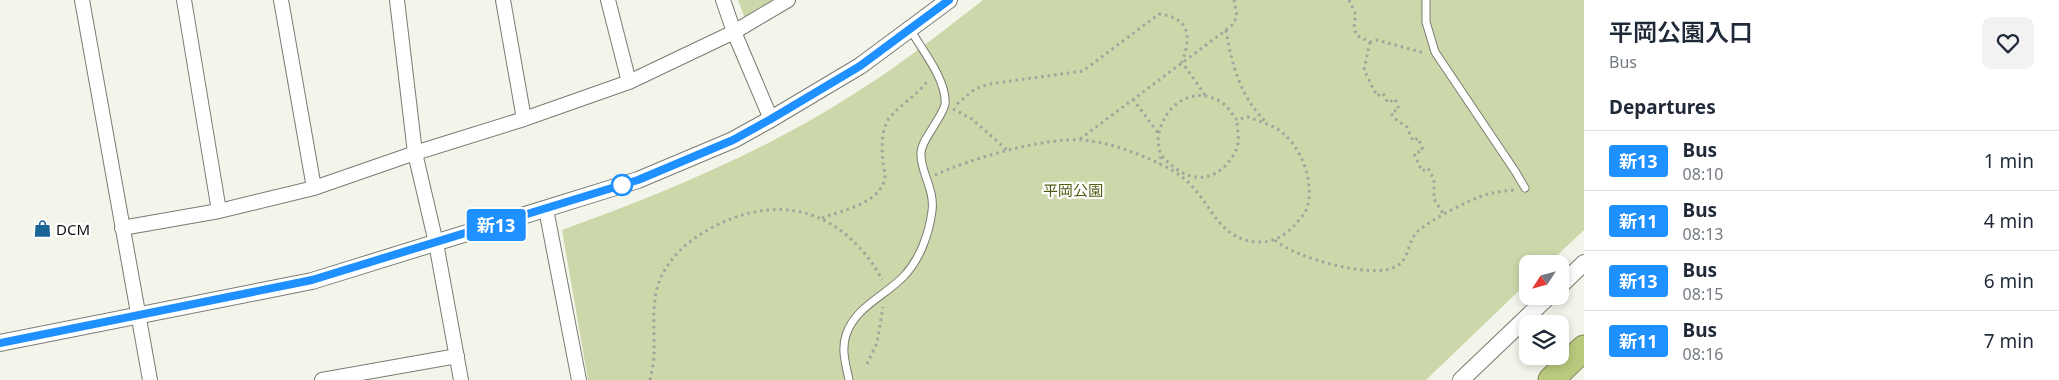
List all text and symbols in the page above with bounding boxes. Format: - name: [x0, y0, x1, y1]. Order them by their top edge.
- text: 平岡公園入口: [1609, 15, 1753, 48]
- button: heart: [1982, 17, 2034, 69]
- text: Bus: [1609, 51, 1637, 73]
- text: Departures: [1609, 94, 1716, 120]
- text: Bus: [1683, 137, 1717, 163]
- text: 1 min: [1984, 148, 2034, 174]
- text: 新13: [1619, 149, 1658, 173]
- text: 08:10: [1683, 163, 1724, 185]
- unlabelled marker: [611, 174, 633, 196]
- park label: 平岡公園: [1043, 180, 1103, 200]
- text: Bus: [1683, 197, 1717, 223]
- text: 4 min: [1984, 208, 2034, 234]
- line badge: 新13: [467, 209, 525, 241]
- text: 新11: [1619, 209, 1658, 233]
- text: 新13: [477, 213, 515, 237]
- shop icon: DCM: [32, 219, 52, 239]
- place label: DCM: [56, 219, 90, 239]
- text: 08:13: [1683, 223, 1724, 245]
- north arrow: [1519, 255, 1569, 305]
- map controls: [1519, 255, 1569, 365]
- text: Bus: [1683, 257, 1717, 283]
- text: 6 min: [1984, 268, 2034, 294]
- text: 新13: [1619, 269, 1658, 293]
- text: 08:15: [1683, 283, 1724, 305]
- button: layers: [1519, 315, 1569, 365]
- text: Bus: [1683, 317, 1717, 343]
- text: 7 min: [1984, 328, 2034, 354]
- text: 新11: [1619, 329, 1658, 353]
- text: 08:16: [1683, 343, 1724, 365]

